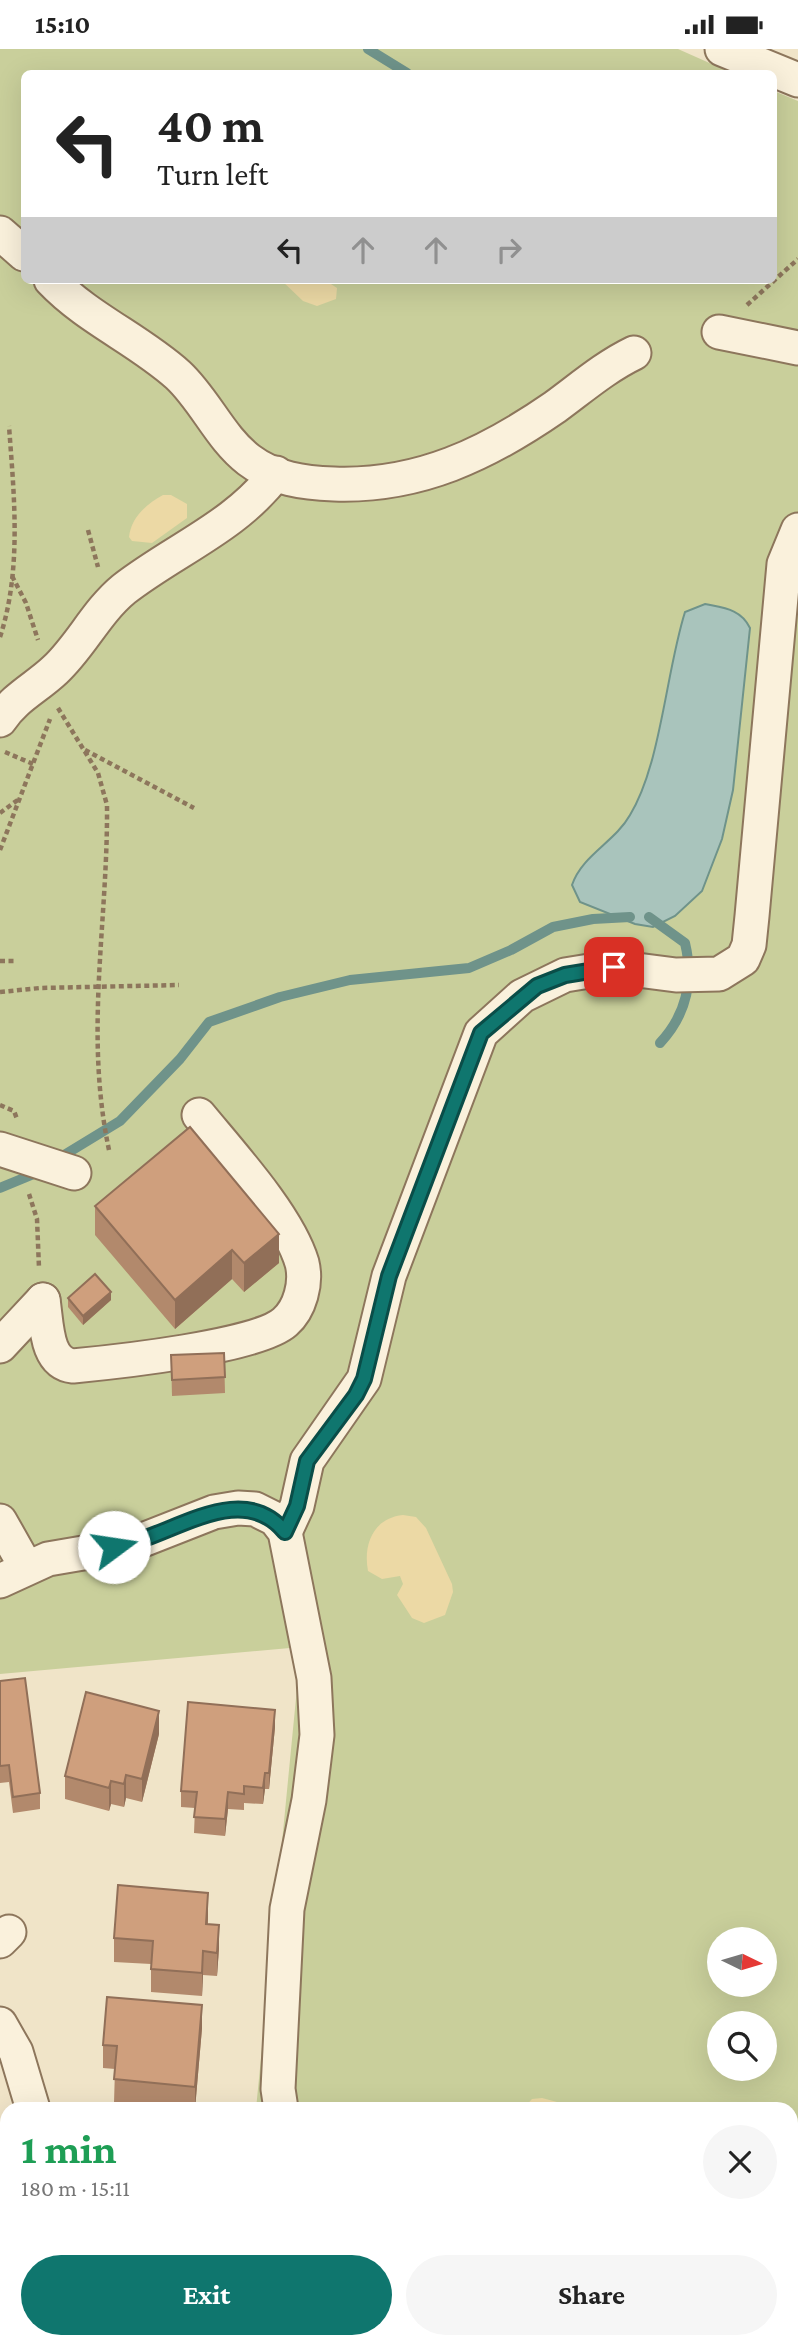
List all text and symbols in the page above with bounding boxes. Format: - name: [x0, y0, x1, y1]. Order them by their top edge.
- text: 15:10: [35, 10, 90, 39]
- icon: left: [42, 98, 133, 189]
- text: 40 m: [157, 98, 264, 153]
- text: Turn left: [157, 156, 268, 192]
- icon: left: [271, 231, 309, 269]
- icon: ahead: [344, 231, 382, 269]
- icon: ahead: [417, 231, 455, 269]
- icon: right: [490, 231, 528, 269]
- pin: [584, 937, 644, 997]
- icon: arrive: [595, 948, 633, 986]
- position arrow: [77, 1510, 151, 1584]
- north arrow: [707, 1927, 777, 1997]
- map controls: [707, 1927, 777, 2081]
- button: search: [707, 2011, 777, 2081]
- text: 1 min: [21, 2125, 117, 2172]
- button: close: [703, 2125, 777, 2199]
- text: 180 m · 15:11: [21, 2175, 130, 2201]
- button: Exit: [21, 2255, 392, 2335]
- button: Share: [406, 2255, 777, 2335]

